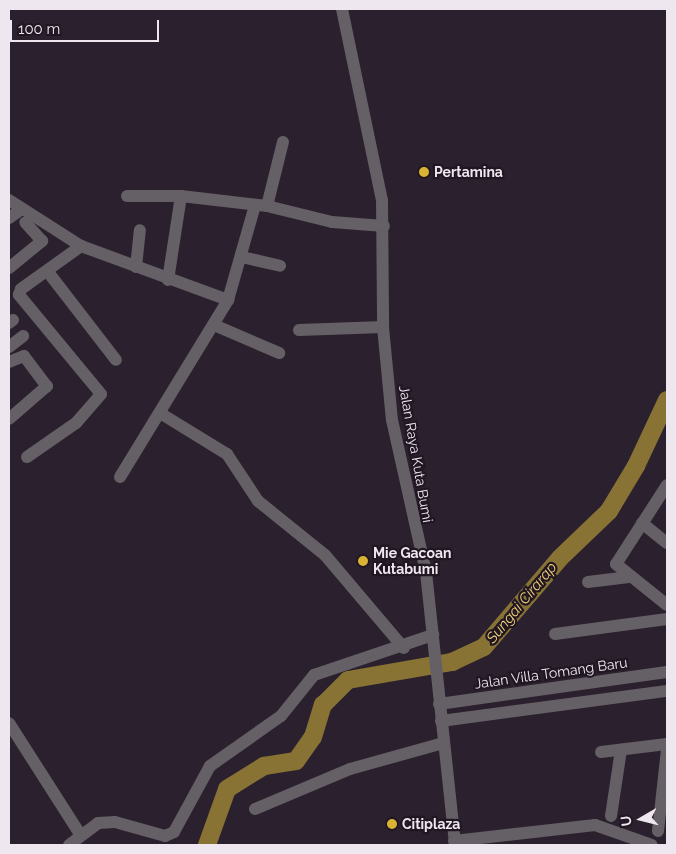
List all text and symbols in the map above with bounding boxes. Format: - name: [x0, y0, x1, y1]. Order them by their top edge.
- scale bar: [12, 10, 161, 42]
- text: 100 m: [18, 20, 60, 38]
- place label: Pertamina: [434, 164, 503, 180]
- marker: Pertamina: [418, 166, 430, 178]
- street label: Jalan Raya Kuta Bumi: [396, 384, 436, 524]
- place label: Mie Gacoan Kutabumi: [373, 545, 451, 578]
- marker: Mie Gacoan Kutabumi: [357, 555, 369, 567]
- water label: Sungai Cirarap: [483, 559, 561, 647]
- street label: Jalan Villa Tomang Baru: [473, 654, 629, 692]
- north arrow: [616, 794, 666, 844]
- text: U: [617, 815, 635, 827]
- place label: Citiplaza: [402, 816, 460, 832]
- marker: Citiplaza: [386, 818, 398, 830]

